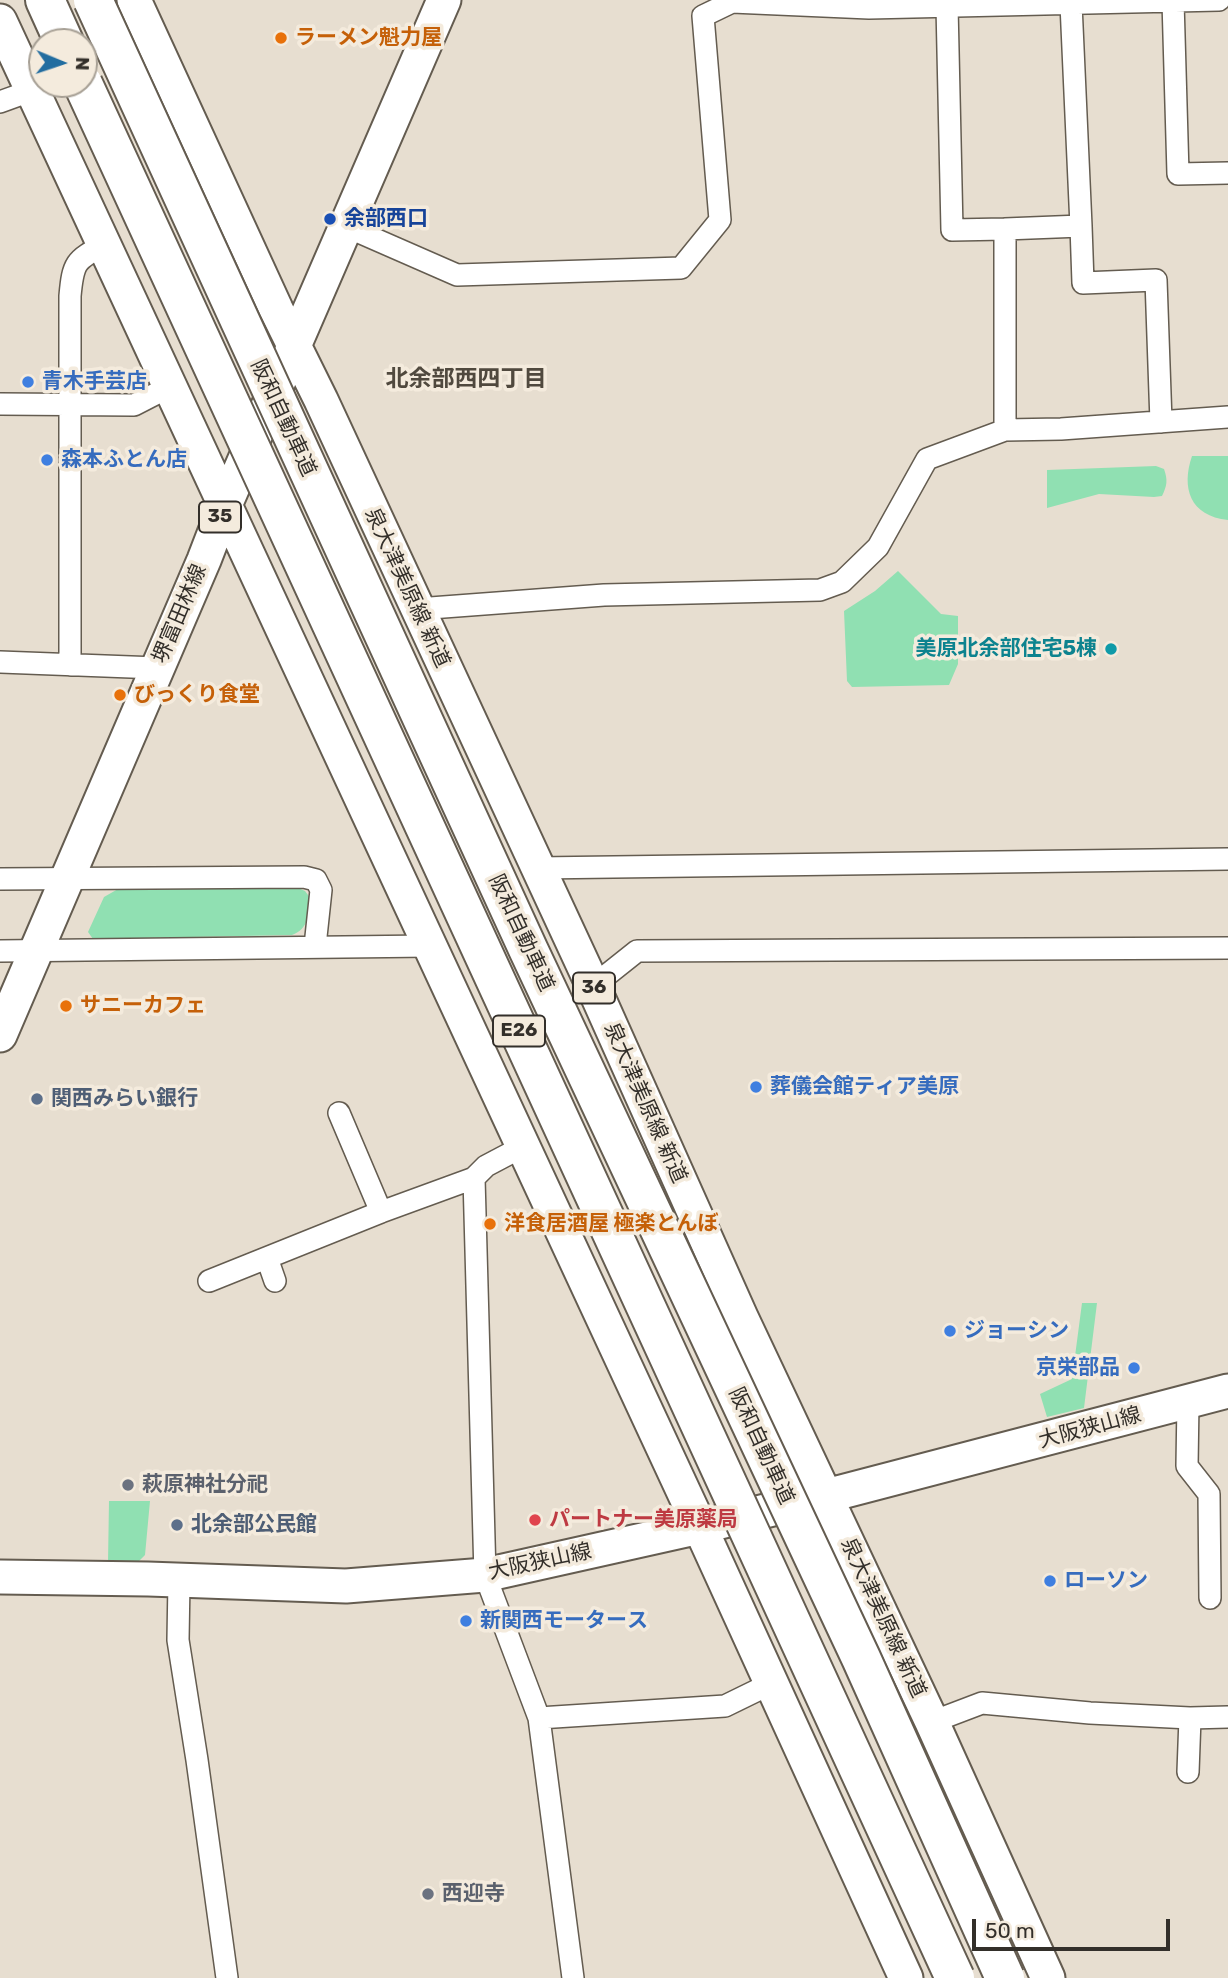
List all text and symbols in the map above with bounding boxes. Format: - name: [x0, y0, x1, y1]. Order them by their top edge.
- place label: ラーメン魁力屋: [295, 25, 442, 51]
- north arrow: [28, 28, 98, 98]
- marker: ラーメン魁力屋: [273, 30, 289, 46]
- text: N: [71, 56, 94, 71]
- place label: 余部西口: [344, 206, 428, 232]
- marker: 余部西口: [322, 211, 338, 227]
- street label: 阪和自動車道: [245, 356, 321, 480]
- district label: 北余部西四丁目: [386, 365, 546, 393]
- place label: 青木手芸店: [42, 369, 147, 395]
- marker: 青木手芸店: [20, 374, 36, 390]
- place label: 森本ふとん店: [61, 447, 187, 473]
- marker: 森本ふとん店: [39, 452, 55, 468]
- road number: 35: [199, 502, 241, 532]
- street label: 泉大津美原線 新道: [359, 504, 455, 672]
- street label: 堺富田林線: [148, 561, 212, 667]
- place label: 美原北余部住宅5棟: [915, 636, 1097, 662]
- marker: 美原北余部住宅5棟: [1103, 641, 1119, 657]
- place label: びっくり食堂: [134, 682, 260, 708]
- marker: びっくり食堂: [112, 687, 128, 703]
- street label: 阪和自動車道: [483, 871, 559, 995]
- road number: 36: [573, 972, 615, 1004]
- place label: サニーカフェ: [80, 993, 206, 1019]
- marker: サニーカフェ: [58, 998, 74, 1014]
- road number: E26: [493, 1015, 545, 1046]
- street label: 泉大津美原線 新道: [598, 1019, 692, 1187]
- place label: 葬儀会館ティア美原: [770, 1074, 959, 1100]
- marker: 葬儀会館ティア美原: [748, 1079, 764, 1095]
- place label: 関西みらい銀行: [51, 1086, 198, 1112]
- marker: 関西みらい銀行: [29, 1091, 45, 1107]
- place label: 洋食居酒屋 極楽とんぼ: [504, 1211, 718, 1237]
- marker: 洋食居酒屋 極楽とんぼ: [482, 1216, 498, 1232]
- place label: ジョーシン: [964, 1318, 1069, 1344]
- marker: ジョーシン: [942, 1323, 958, 1339]
- place label: 京栄部品: [1036, 1355, 1120, 1381]
- marker: 京栄部品: [1126, 1360, 1142, 1376]
- street label: 阪和自動車道: [723, 1384, 799, 1508]
- street label: 大阪狭山線: [1036, 1402, 1144, 1454]
- place label: 萩原神社分祀: [142, 1472, 268, 1498]
- marker: 萩原神社分祀: [120, 1477, 136, 1493]
- place label: パートナー美原薬局: [549, 1507, 738, 1533]
- place label: 北余部公民館: [191, 1512, 317, 1538]
- marker: パートナー美原薬局: [527, 1512, 543, 1528]
- marker: 北余部公民館: [169, 1517, 185, 1533]
- street label: 泉大津美原線 新道: [835, 1534, 931, 1702]
- street label: 大阪狭山線: [486, 1539, 594, 1585]
- place label: ローソン: [1064, 1568, 1148, 1594]
- marker: ローソン: [1042, 1573, 1058, 1589]
- place label: 新関西モータース: [480, 1608, 648, 1634]
- marker: 新関西モータース: [458, 1613, 474, 1629]
- place label: 西迎寺: [442, 1881, 505, 1907]
- marker: 西迎寺: [420, 1886, 436, 1902]
- scale bar: [976, 1904, 1174, 1948]
- text: 50 m: [985, 1918, 1035, 1943]

